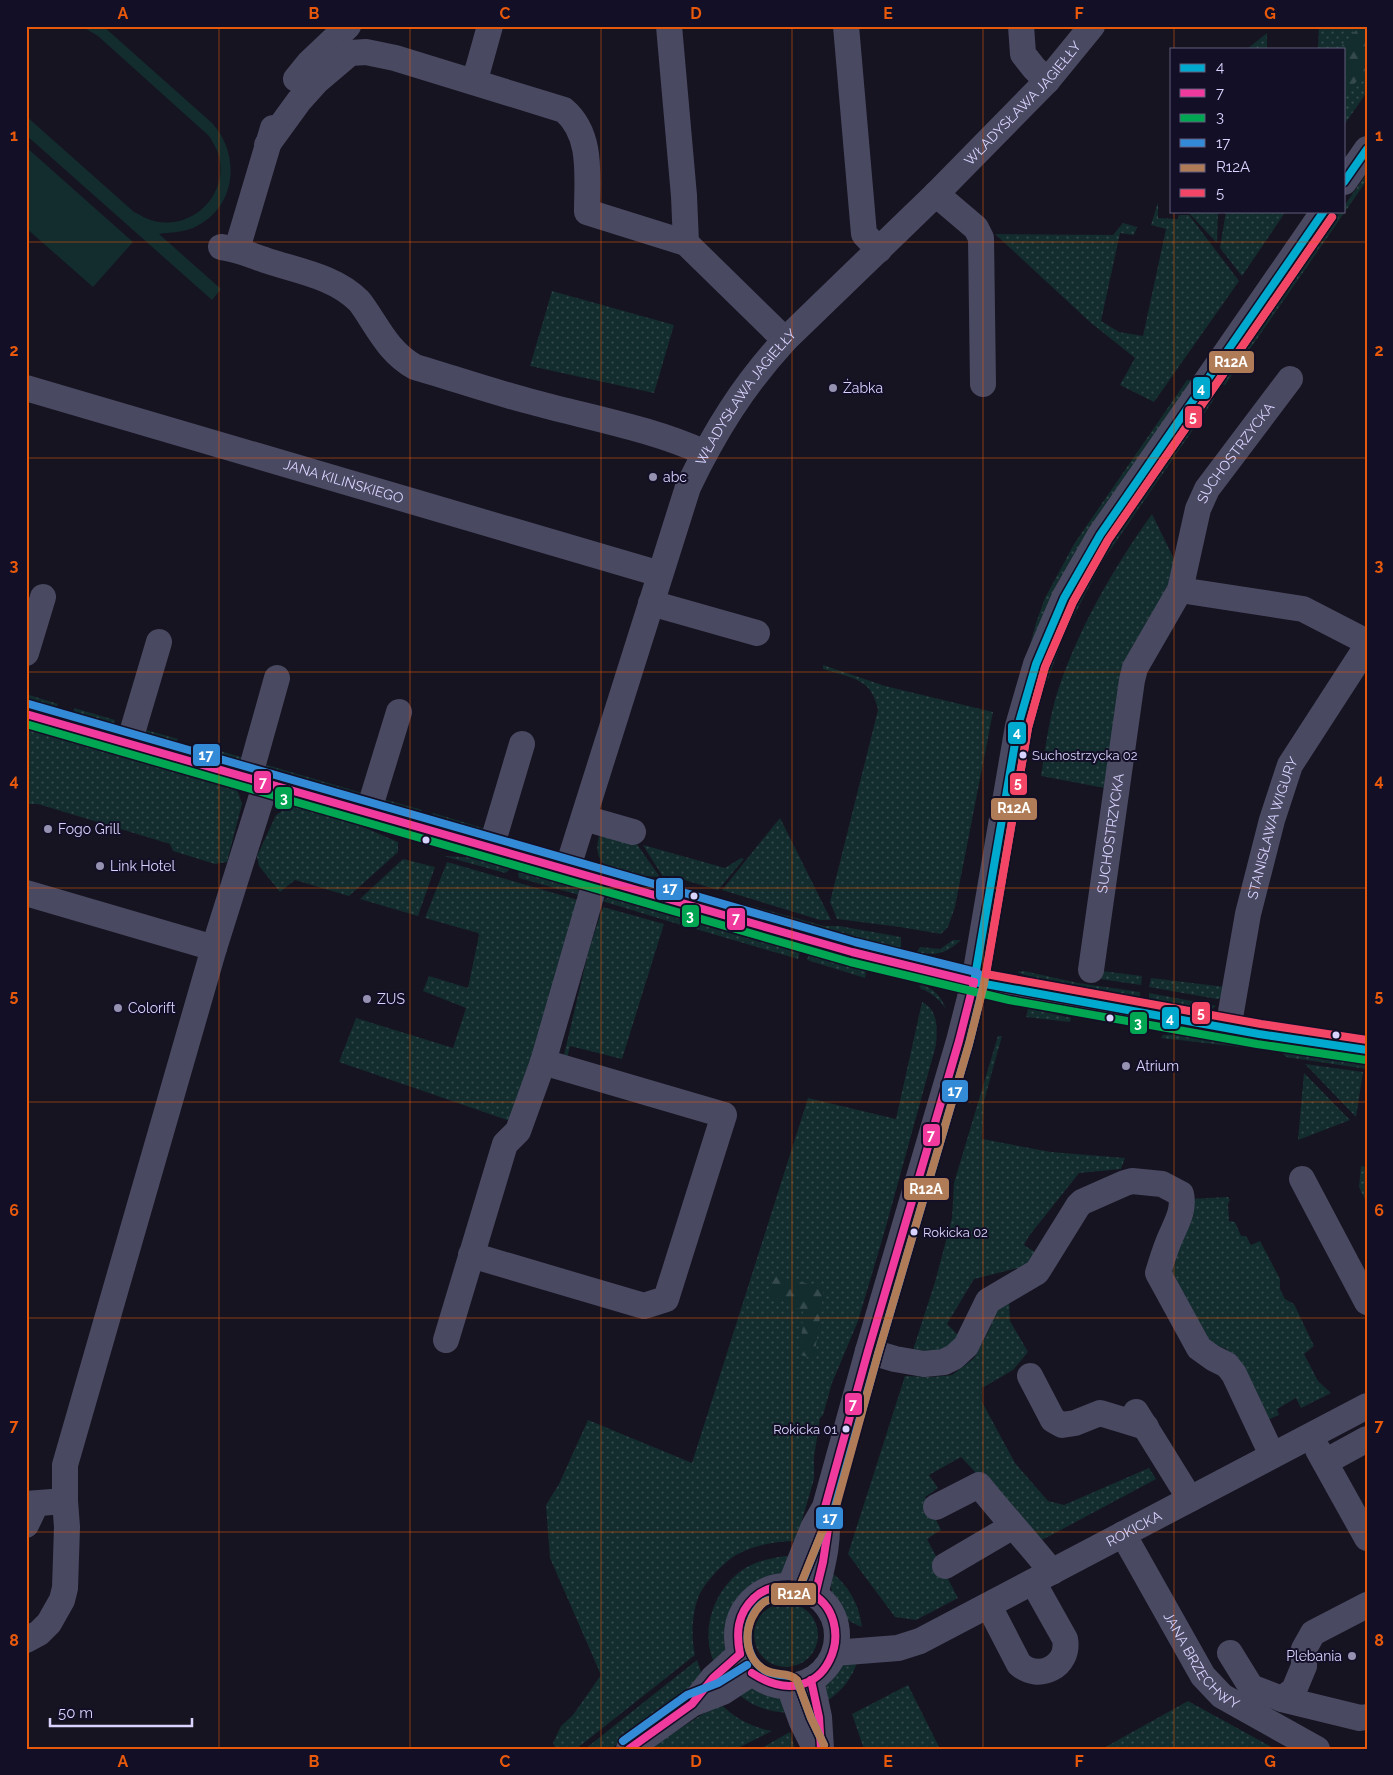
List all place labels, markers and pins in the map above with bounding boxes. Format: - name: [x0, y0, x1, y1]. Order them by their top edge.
- place label: Żabka: [843, 378, 883, 396]
- marker: Żabka: [827, 382, 839, 394]
- place label: abc: [663, 469, 687, 485]
- marker: abc: [647, 471, 659, 483]
- place label: Suchostrzycka 02: [1032, 748, 1138, 763]
- marker: Suchostrzycka 02: [1018, 750, 1028, 760]
- place label: Fogo Grill: [58, 821, 120, 837]
- marker: Fogo Grill: [42, 823, 54, 835]
- unlabelled marker: [421, 835, 431, 845]
- place label: Link Hotel: [110, 858, 176, 874]
- marker: Link Hotel: [94, 860, 106, 872]
- unlabelled marker: [689, 891, 699, 901]
- place label: ZUS: [377, 991, 405, 1007]
- marker: ZUS: [361, 993, 373, 1005]
- place label: Colorift: [128, 1000, 176, 1016]
- marker: Colorift: [112, 1002, 124, 1014]
- unlabelled marker: [1105, 1013, 1115, 1023]
- unlabelled marker: [1331, 1030, 1341, 1040]
- place label: Atrium: [1136, 1058, 1179, 1074]
- marker: Atrium: [1120, 1060, 1132, 1072]
- place label: Rokicka 02: [923, 1225, 988, 1240]
- marker: Rokicka 02: [909, 1227, 919, 1237]
- place label: Rokicka 01: [773, 1422, 837, 1437]
- marker: Rokicka 01: [841, 1424, 851, 1434]
- place label: Plebania: [1286, 1648, 1342, 1664]
- marker: Plebania: [1346, 1650, 1358, 1662]

